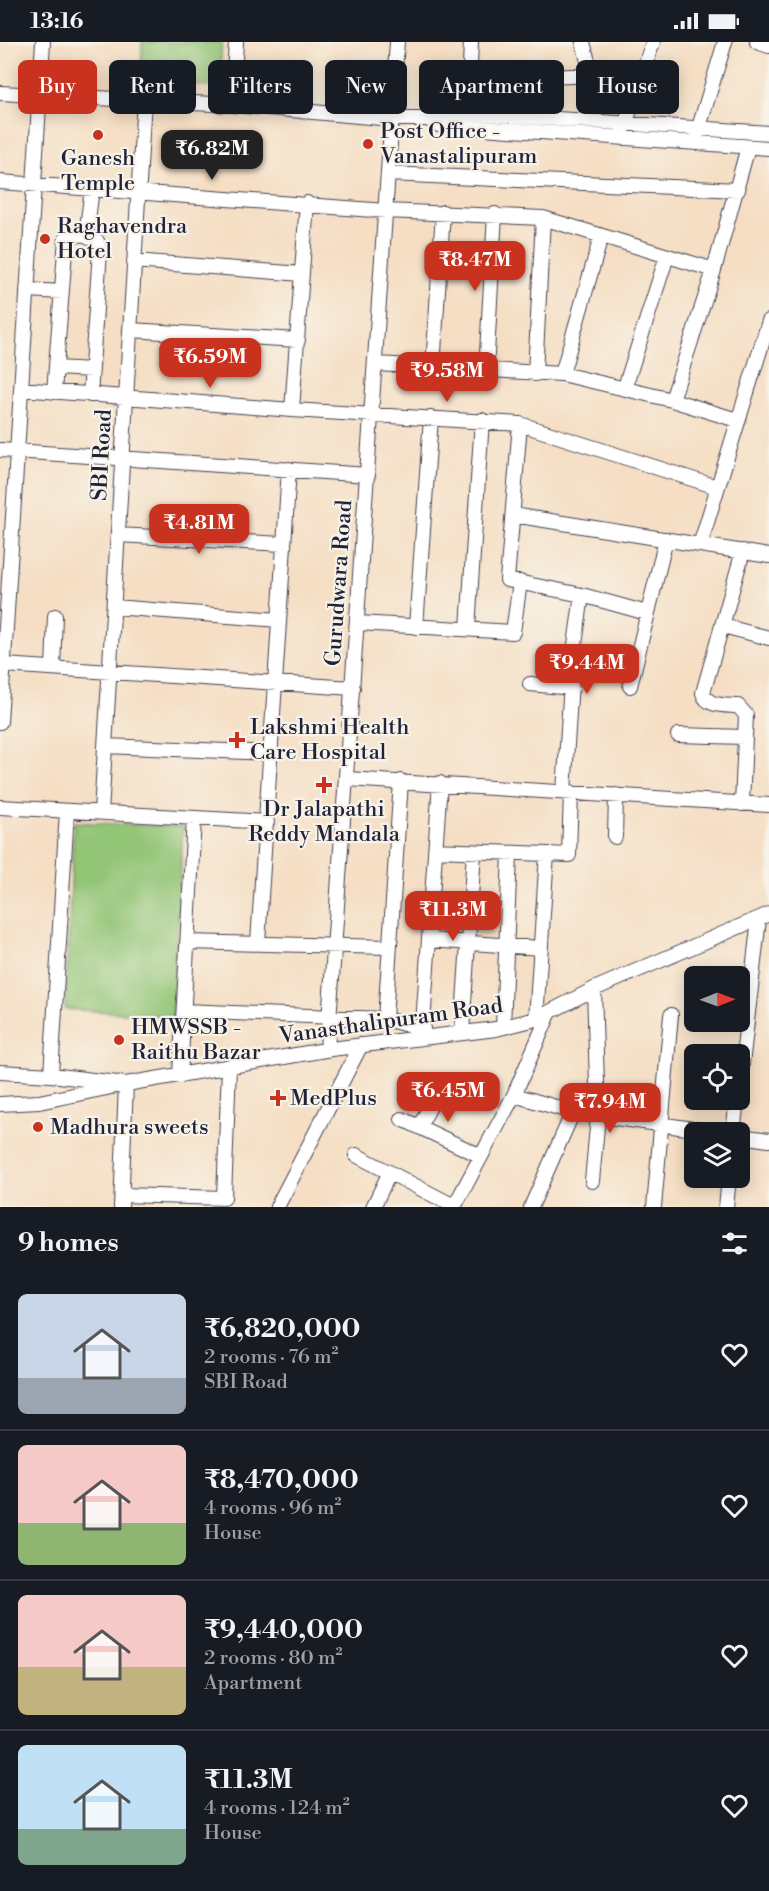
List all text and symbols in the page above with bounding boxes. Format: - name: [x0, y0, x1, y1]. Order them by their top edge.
- text: 13:16: [30, 8, 83, 35]
- chip: Buy: [18, 60, 97, 114]
- chip: Rent: [109, 60, 196, 114]
- chip: Filters: [208, 60, 313, 114]
- chip: New: [325, 60, 407, 114]
- chip: Apartment: [419, 60, 564, 114]
- chip: House: [576, 60, 679, 114]
- place label: Post Office - Vanastalipuram: [379, 118, 537, 170]
- marker: Ganesh Temple: [91, 128, 105, 142]
- pin: ₹6.82M: [163, 130, 261, 181]
- text: ₹6.82M: [175, 137, 249, 162]
- marker: Post Office - Vanastalipuram: [361, 137, 375, 151]
- place label: Ganesh Temple: [61, 145, 135, 197]
- place label: Raghavendra Hotel: [57, 213, 188, 265]
- marker: Raghavendra Hotel: [38, 232, 52, 246]
- pin: ₹8.47M: [426, 241, 524, 292]
- text: ₹8.47M: [438, 248, 512, 273]
- pin: ₹6.59M: [161, 338, 259, 389]
- text: ₹6.59M: [173, 345, 247, 370]
- pin: ₹9.58M: [398, 352, 496, 403]
- text: ₹9.58M: [410, 359, 484, 384]
- street label: SBI Road: [86, 408, 118, 502]
- street label: Gurudwara Road: [320, 498, 358, 667]
- pin: ₹4.81M: [150, 504, 248, 555]
- text: ₹4.81M: [163, 511, 235, 536]
- pin: ₹9.44M: [538, 644, 636, 695]
- text: ₹9.44M: [549, 651, 625, 676]
- place label: Lakshmi Health Care Hospital: [250, 714, 409, 766]
- marker: Lakshmi Health Care Hospital: [228, 731, 246, 749]
- marker: Dr Jalapathi Reddy Mandala: [315, 776, 333, 794]
- place label: Dr Jalapathi Reddy Mandala: [248, 796, 401, 848]
- pin: ₹11.3M: [404, 891, 502, 942]
- text: ₹11.3M: [419, 898, 487, 923]
- north arrow: [684, 966, 750, 1032]
- map controls: [684, 966, 750, 1188]
- street label: Vanasthalipuram Road: [276, 992, 505, 1050]
- place label: HMWSSB - Raithu Bazar: [131, 1014, 261, 1066]
- marker: HMWSSB - Raithu Bazar: [112, 1033, 126, 1047]
- button: locate: [684, 1044, 750, 1110]
- pin: ₹6.45M: [399, 1072, 497, 1123]
- text: ₹6.45M: [411, 1079, 485, 1104]
- pin: ₹7.94M: [561, 1083, 659, 1134]
- place label: MedPlus: [290, 1085, 377, 1112]
- text: ₹7.94M: [574, 1090, 646, 1115]
- marker: MedPlus: [271, 1091, 285, 1105]
- place label: Madhura sweets: [50, 1114, 209, 1141]
- marker: Madhura sweets: [31, 1120, 45, 1134]
- button: layers: [684, 1122, 750, 1188]
- text: 9 homes: [18, 1227, 119, 1259]
- icon: filters: [718, 1227, 751, 1260]
- text: ₹6,820,000: [204, 1313, 361, 1345]
- icon: home: [66, 1318, 138, 1390]
- icon: heart: [718, 1338, 751, 1371]
- text: 2 rooms · 76 m²: [204, 1345, 338, 1370]
- text: SBI Road: [204, 1370, 288, 1395]
- text: ₹8,470,000: [204, 1464, 359, 1496]
- icon: home: [66, 1469, 138, 1541]
- icon: heart: [718, 1489, 751, 1522]
- text: 4 rooms · 96 m²: [204, 1496, 342, 1521]
- text: House: [204, 1521, 262, 1546]
- text: ₹9,440,000: [204, 1614, 363, 1646]
- icon: home: [66, 1619, 138, 1691]
- icon: heart: [718, 1639, 751, 1672]
- text: 2 rooms · 80 m²: [204, 1646, 342, 1671]
- text: Apartment: [204, 1671, 302, 1696]
- text: ₹11.3M: [204, 1764, 293, 1796]
- icon: home: [66, 1769, 138, 1841]
- icon: heart: [718, 1789, 751, 1822]
- text: 4 rooms · 124 m²: [204, 1796, 350, 1821]
- text: House: [204, 1821, 262, 1846]

